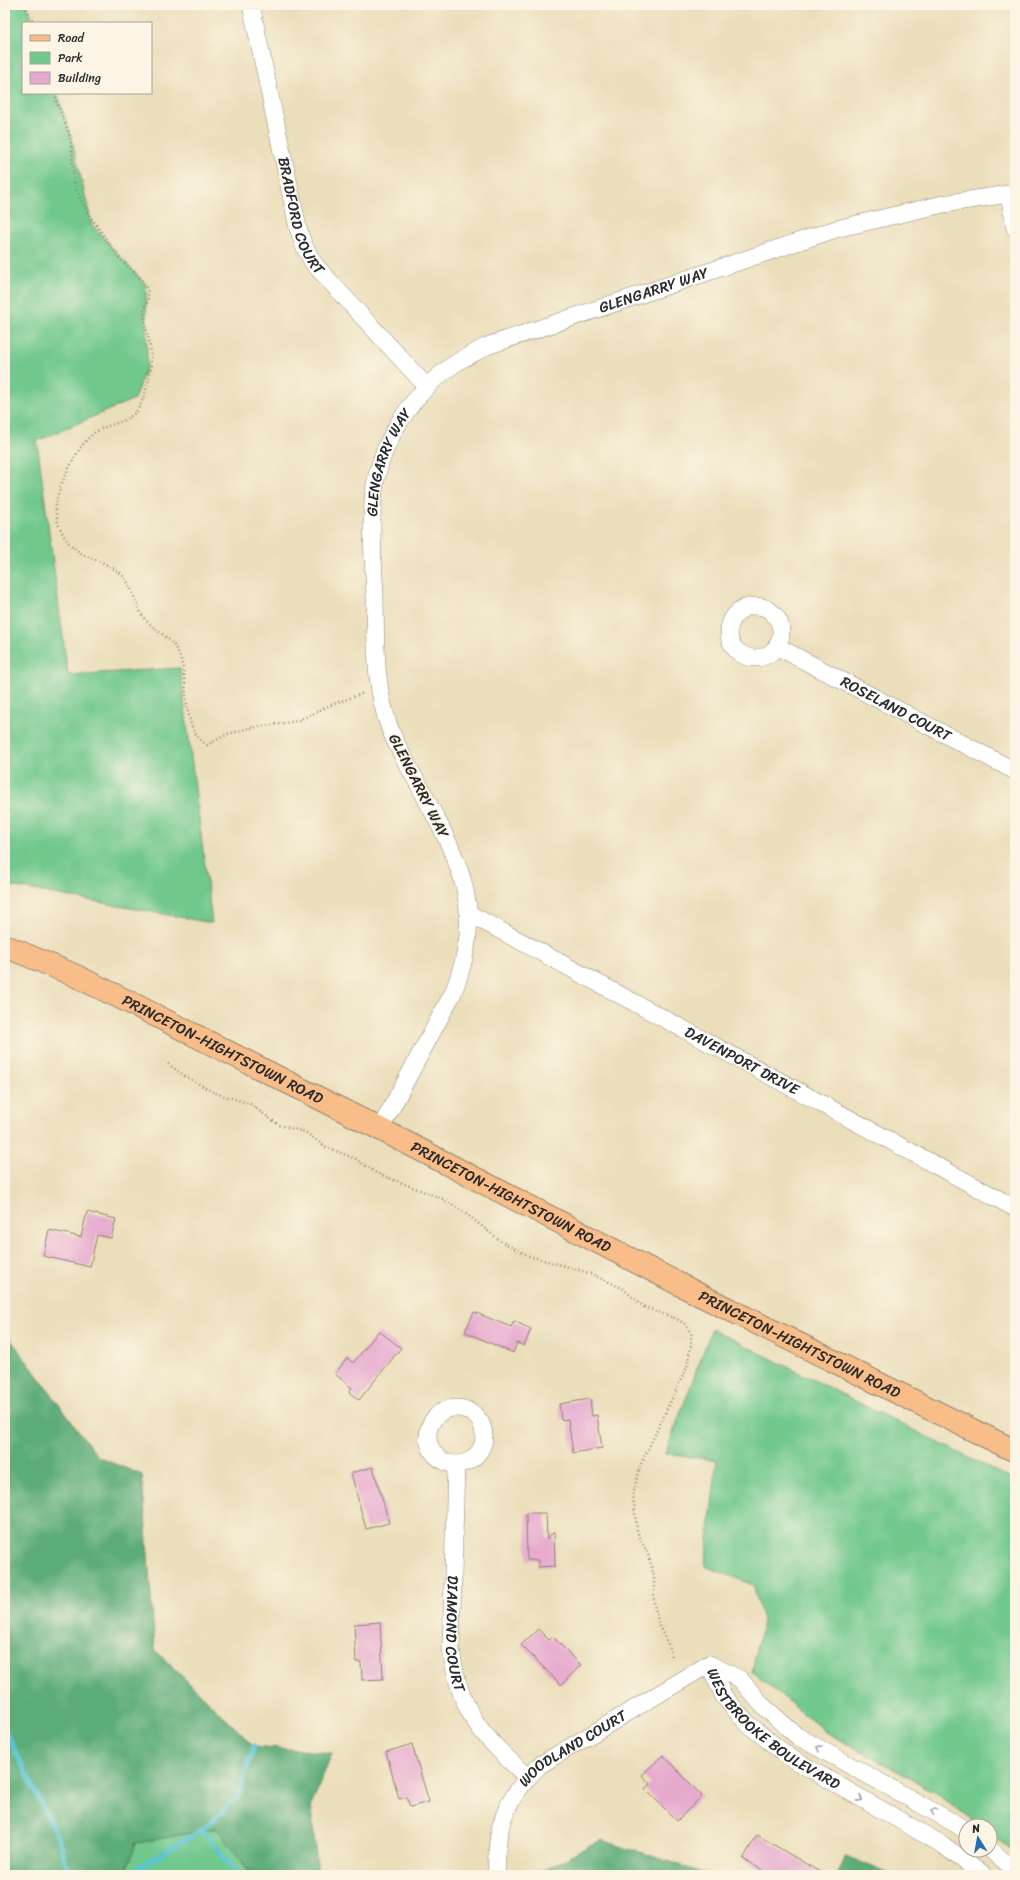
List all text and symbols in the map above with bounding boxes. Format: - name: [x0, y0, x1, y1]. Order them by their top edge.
- legend: [22, 22, 152, 94]
- text: Road: [58, 27, 85, 49]
- text: Park: [58, 47, 83, 69]
- text: Building: [58, 67, 101, 89]
- street label: BRADFORD COURT: [270, 155, 332, 282]
- street label: GLENGARRY WAY: [595, 259, 713, 321]
- street label: GLENGARRY WAY: [359, 402, 419, 517]
- street label: ROSELAND COURT: [836, 669, 957, 749]
- street label: GLENGARRY WAY: [381, 729, 457, 843]
- street label: PRINCETON-HIGHTSTOWN ROAD: [117, 987, 328, 1111]
- street label: DAVENPORT DRIVE: [680, 1019, 806, 1103]
- street label: PRINCETON-HIGHTSTOWN ROAD: [406, 1134, 616, 1260]
- street label: PRINCETON-HIGHTSTOWN ROAD: [694, 1283, 905, 1405]
- street label: DIAMOND COURT: [438, 1575, 473, 1697]
- street label: WESTBROOKE BOULEVARD: [699, 1664, 845, 1797]
- street label: WOODLAND COURT: [512, 1703, 633, 1793]
- one-way arrow: [816, 1745, 823, 1753]
- one-way arrow: [856, 1794, 863, 1801]
- one-way arrow: [930, 1808, 937, 1816]
- north arrow: [958, 1818, 998, 1858]
- text: N: [970, 1819, 982, 1839]

